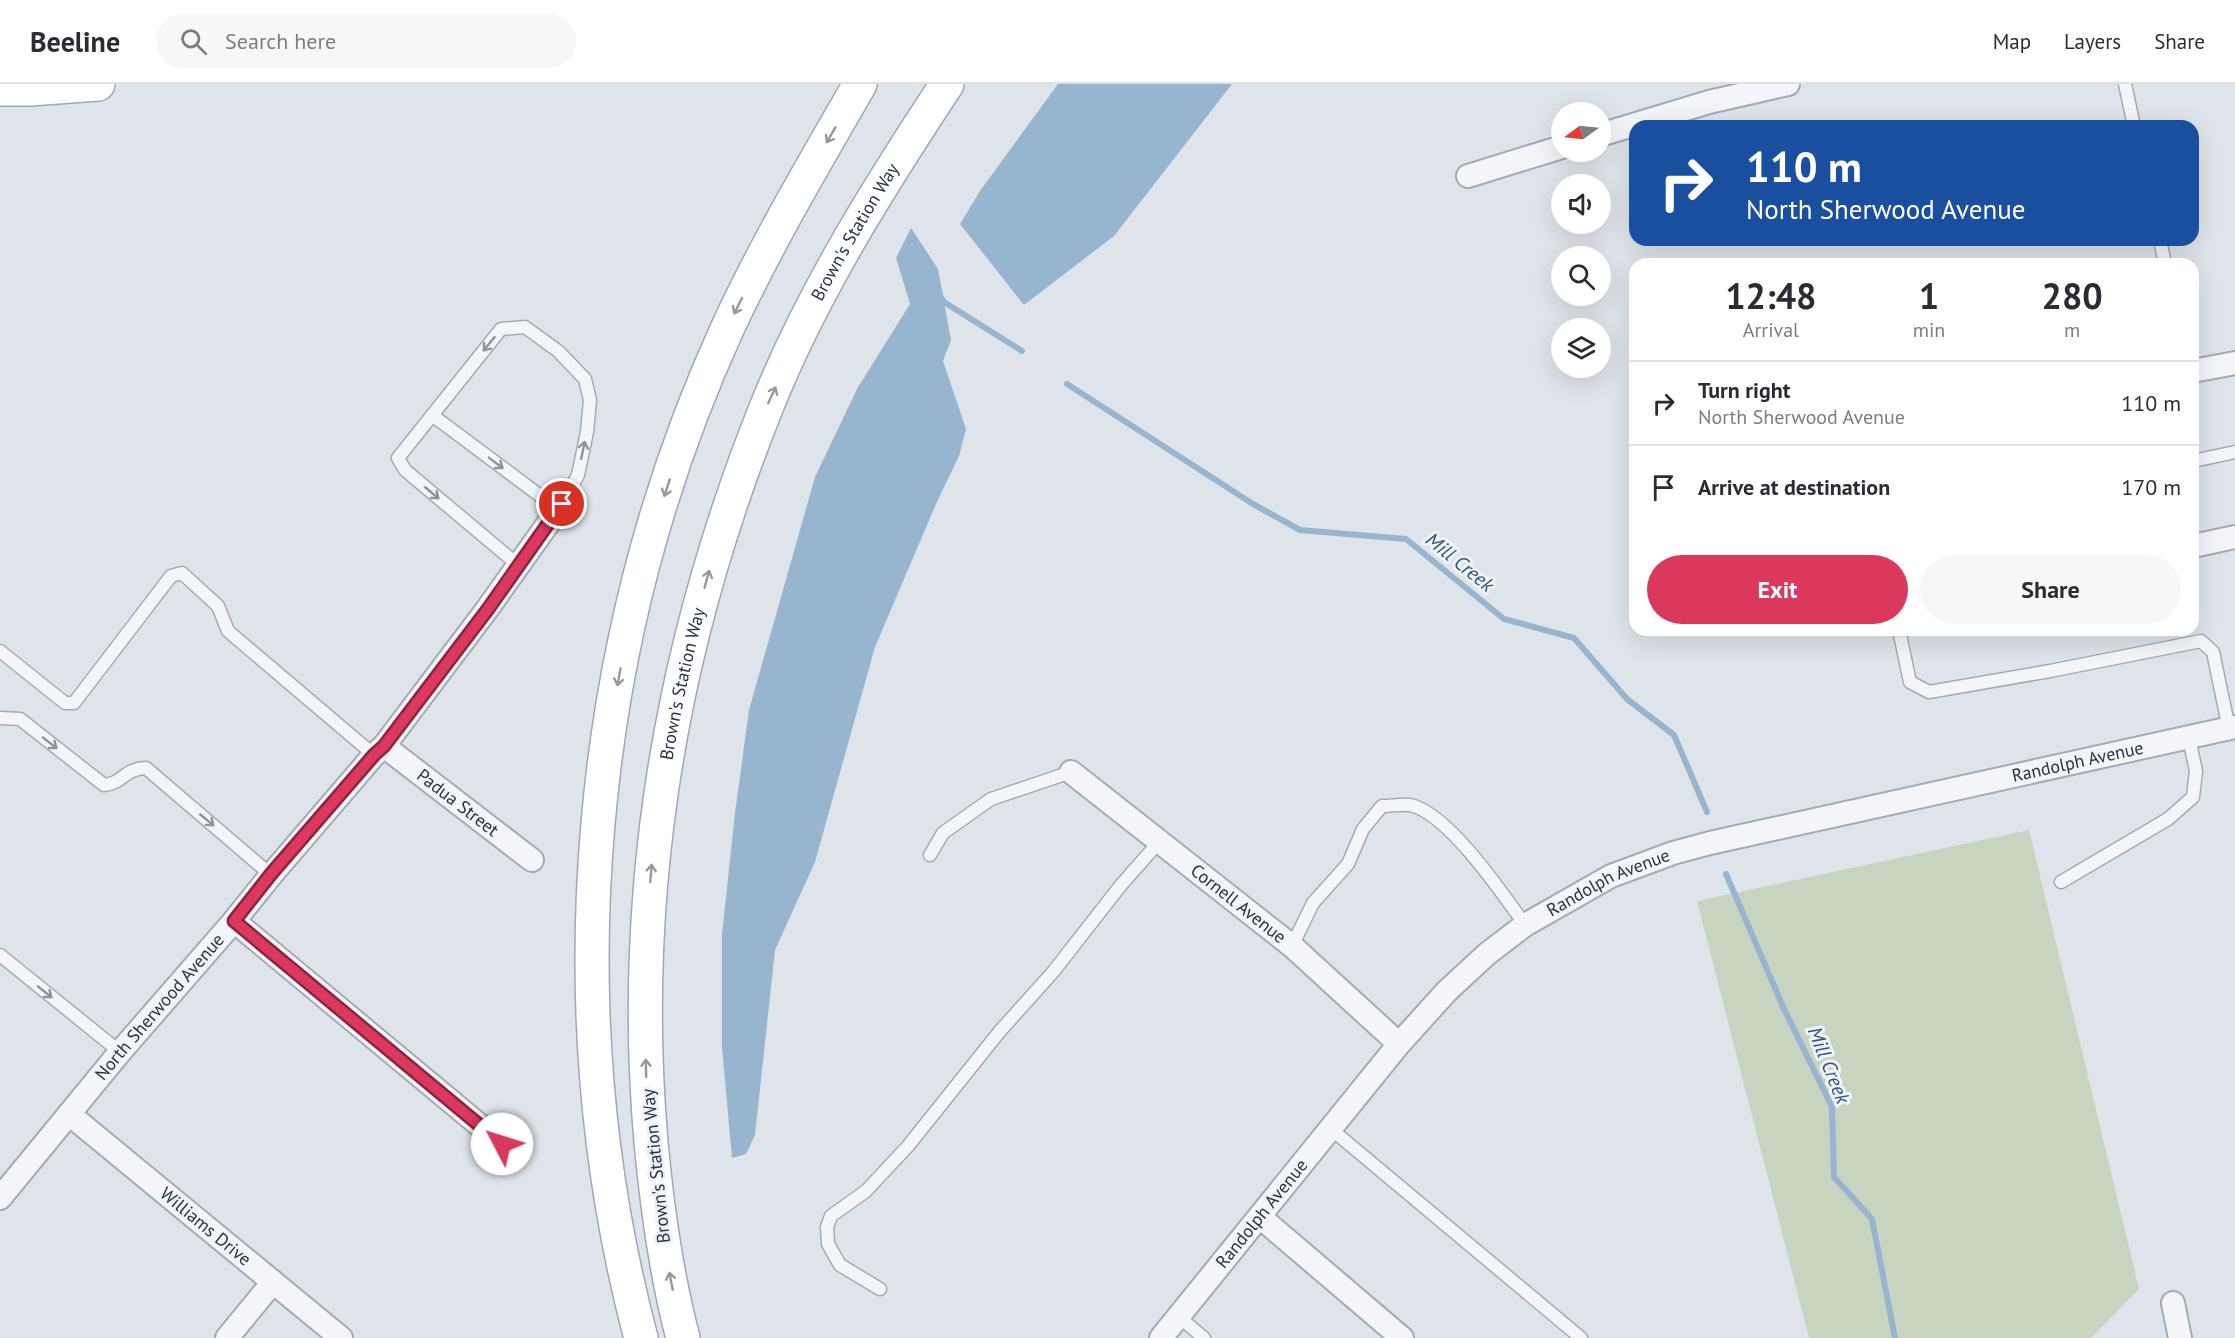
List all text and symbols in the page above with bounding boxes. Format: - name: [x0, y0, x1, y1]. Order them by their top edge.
- search box: [156, 14, 576, 68]
- text: Beeline: [30, 23, 120, 60]
- icon: search: [177, 25, 210, 58]
- text: Search here: [225, 27, 336, 55]
- text: Map: [1993, 28, 2031, 55]
- text: Layers: [2064, 28, 2121, 55]
- text: Share: [2154, 28, 2205, 55]
- north arrow: [1551, 102, 1611, 162]
- map controls: [1551, 102, 1611, 378]
- one-way arrow: [825, 126, 837, 143]
- text: 110 m: [1746, 139, 1862, 194]
- icon: right: [1647, 144, 1725, 222]
- street label: Brown's Station Way: [806, 158, 904, 305]
- button: sound: [1551, 174, 1611, 234]
- text: North Sherwood Avenue: [1746, 192, 2025, 226]
- button: search: [1551, 246, 1611, 306]
- text: 12:48: [1725, 272, 1817, 319]
- text: 1: [1919, 272, 1939, 319]
- text: 280: [2042, 272, 2103, 319]
- one-way arrow: [732, 297, 744, 315]
- text: Arrival: [1743, 317, 1799, 343]
- text: min: [1913, 317, 1945, 343]
- text: m: [2064, 317, 2080, 343]
- button: layers: [1551, 318, 1611, 378]
- one-way arrow: [483, 336, 496, 352]
- text: Turn right: [1698, 376, 1790, 404]
- one-way arrow: [766, 387, 778, 405]
- icon: right: [1647, 387, 1680, 420]
- text: 110 m: [2121, 389, 2181, 417]
- text: North Sherwood Avenue: [1698, 404, 1905, 430]
- one-way arrow: [578, 441, 590, 460]
- one-way arrow: [488, 457, 504, 469]
- icon: arrive: [1647, 471, 1680, 504]
- text: Arrive at destination: [1698, 473, 1890, 501]
- text: 170 m: [2121, 473, 2181, 501]
- pin: [536, 478, 587, 529]
- one-way arrow: [661, 478, 672, 497]
- one-way arrow: [424, 486, 439, 500]
- icon: arrive: [545, 487, 578, 520]
- water label: Mill Creek: [1420, 527, 1500, 598]
- button: Exit: [1647, 555, 1908, 624]
- button: Share: [1920, 555, 2181, 624]
- one-way arrow: [702, 570, 713, 589]
- street label: Brown's Station Way: [655, 604, 710, 762]
- one-way arrow: [614, 666, 625, 686]
- street label: Randolph Avenue: [2010, 736, 2145, 787]
- one-way arrow: [42, 737, 58, 750]
- street label: Padua Street: [412, 763, 504, 841]
- one-way arrow: [199, 813, 215, 826]
- street label: Randolph Avenue: [1542, 843, 1673, 921]
- street label: Cornell Avenue: [1186, 859, 1291, 948]
- one-way arrow: [646, 864, 657, 884]
- street label: North Sherwood Avenue: [90, 929, 229, 1085]
- one-way arrow: [37, 985, 53, 998]
- water label: Mill Creek: [1802, 1023, 1857, 1108]
- one-way arrow: [640, 1058, 652, 1078]
- street label: Brown's Station Way: [636, 1087, 675, 1244]
- position arrow: [470, 1112, 534, 1176]
- street label: Randolph Avenue: [1210, 1154, 1312, 1273]
- street label: Williams Drive: [156, 1182, 256, 1270]
- one-way arrow: [665, 1271, 676, 1291]

